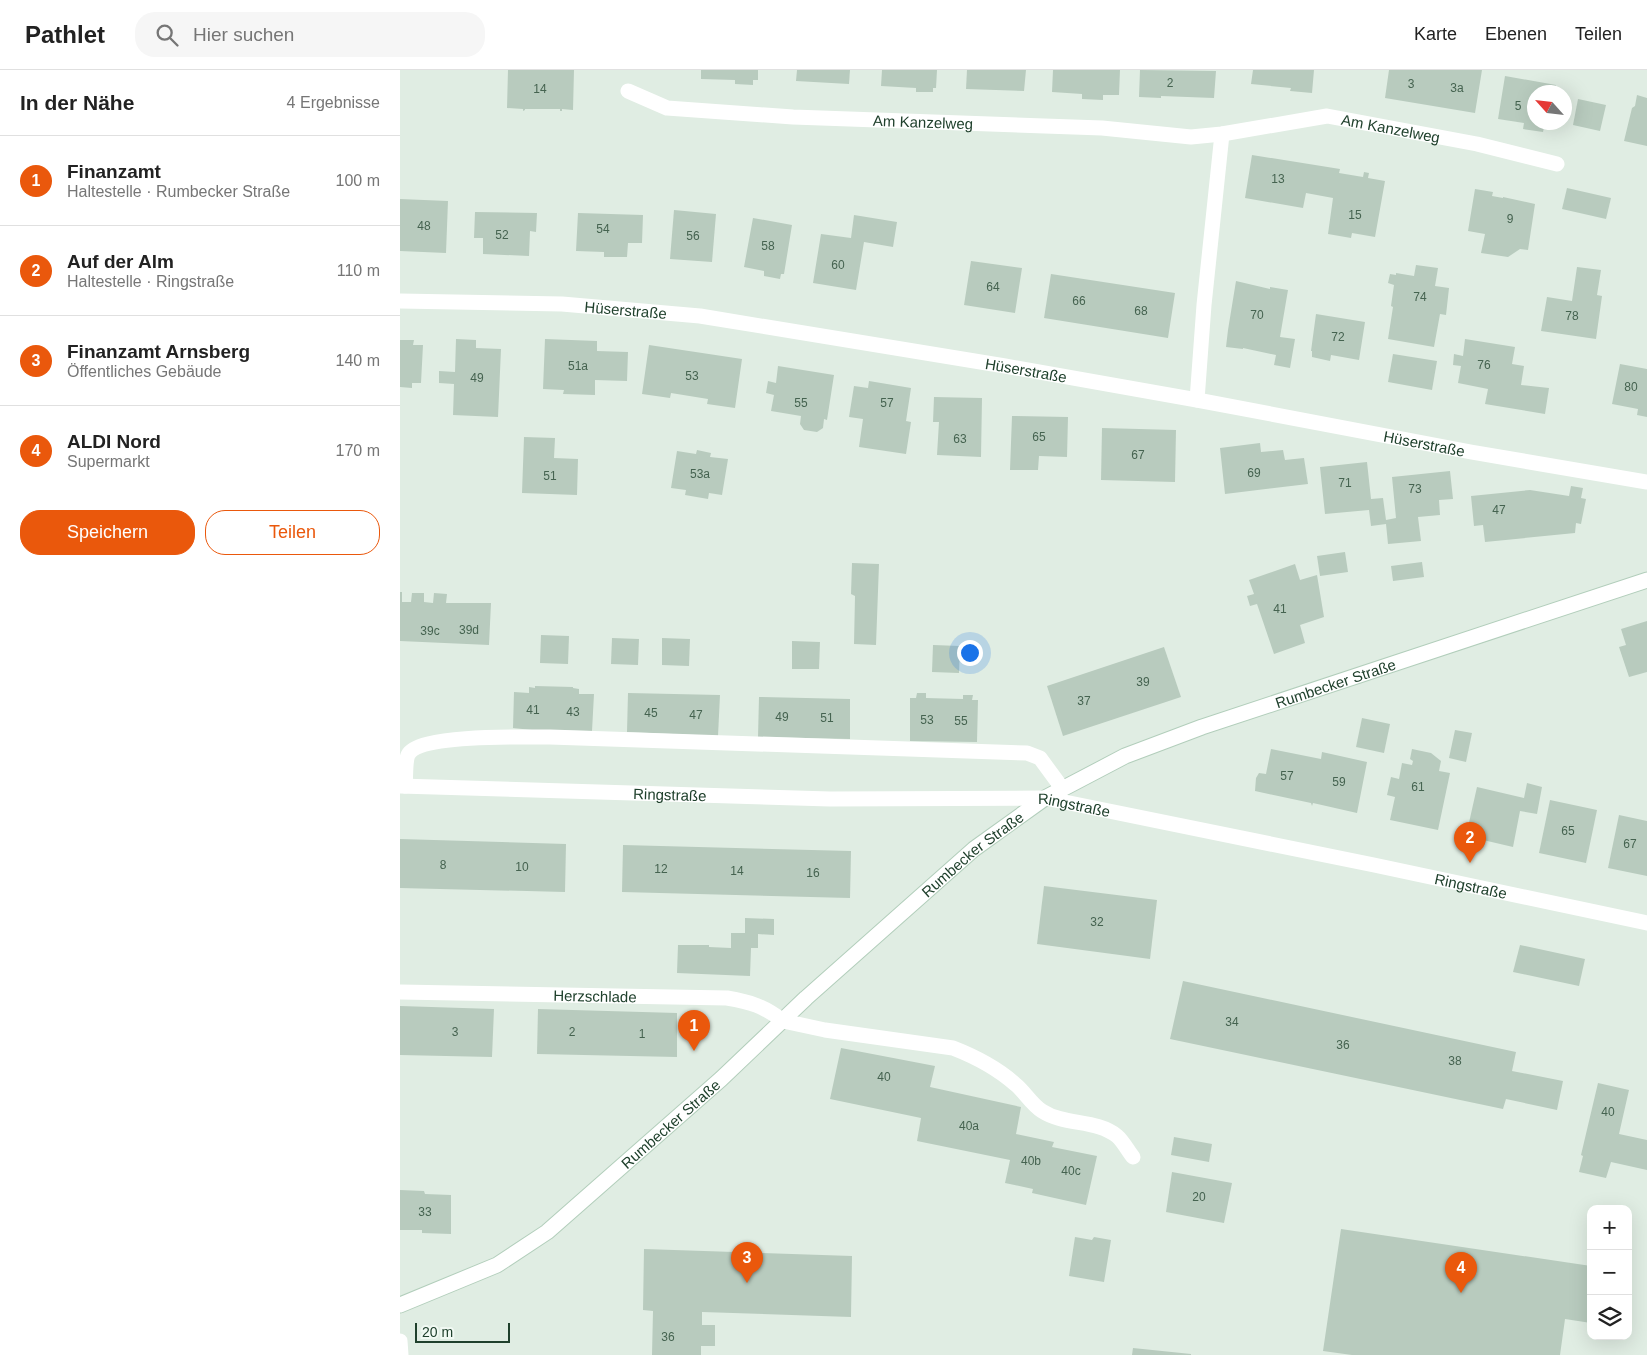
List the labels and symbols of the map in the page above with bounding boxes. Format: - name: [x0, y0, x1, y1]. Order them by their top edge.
- house number: 2: [1167, 76, 1174, 90]
- house number: 3: [1408, 77, 1415, 91]
- house number: 3a: [1450, 81, 1464, 95]
- house number: 14: [533, 82, 547, 96]
- north arrow: [1527, 85, 1572, 130]
- house number: 5: [1515, 99, 1522, 113]
- street label: Am Kanzelweg: [1340, 110, 1441, 145]
- street label: Am Kanzelweg: [873, 111, 973, 132]
- house number: 13: [1271, 172, 1285, 186]
- house number: 15: [1348, 208, 1362, 222]
- house number: 9: [1507, 212, 1514, 226]
- house number: 48: [417, 219, 431, 233]
- house number: 54: [596, 222, 610, 236]
- house number: 52: [495, 228, 509, 242]
- house number: 56: [686, 229, 700, 243]
- house number: 58: [761, 239, 775, 253]
- house number: 60: [831, 258, 845, 272]
- house number: 64: [986, 280, 1000, 294]
- house number: 74: [1413, 290, 1427, 304]
- house number: 66: [1072, 294, 1086, 308]
- street label: Hüserstraße: [584, 297, 668, 322]
- house number: 68: [1134, 304, 1148, 318]
- house number: 70: [1250, 308, 1264, 322]
- house number: 78: [1565, 309, 1579, 323]
- house number: 72: [1331, 330, 1345, 344]
- street label: Hüserstraße: [984, 354, 1068, 385]
- house number: 76: [1477, 358, 1491, 372]
- house number: 51a: [568, 359, 588, 373]
- house number: 53: [685, 369, 699, 383]
- house number: 49: [470, 371, 484, 385]
- house number: 80: [1624, 380, 1638, 394]
- house number: 55: [794, 396, 808, 410]
- house number: 57: [880, 396, 894, 410]
- street label: Hüserstraße: [1382, 427, 1466, 459]
- house number: 65: [1032, 430, 1046, 444]
- house number: 63: [953, 432, 967, 446]
- house number: 67: [1131, 448, 1145, 462]
- house number: 69: [1247, 466, 1261, 480]
- house number: 53a: [690, 467, 710, 481]
- house number: 51: [543, 469, 557, 483]
- house number: 71: [1338, 476, 1352, 490]
- house number: 73: [1408, 482, 1422, 496]
- house number: 47: [1492, 503, 1506, 517]
- house number: 41: [1273, 602, 1287, 616]
- house number: 39d: [459, 623, 479, 637]
- house number: 39c: [420, 624, 440, 638]
- your location: [957, 640, 983, 666]
- street label: Rumbecker Straße: [1273, 655, 1398, 711]
- house number: 39: [1136, 675, 1150, 689]
- house number: 37: [1077, 694, 1091, 708]
- house number: 41: [526, 703, 540, 717]
- house number: 43: [566, 705, 580, 719]
- house number: 45: [644, 706, 658, 720]
- house number: 47: [689, 708, 703, 722]
- house number: 49: [775, 710, 789, 724]
- house number: 51: [820, 711, 834, 725]
- house number: 53: [920, 713, 934, 727]
- house number: 55: [954, 714, 968, 728]
- house number: 57: [1280, 769, 1294, 783]
- house number: 59: [1332, 775, 1346, 789]
- house number: 61: [1411, 780, 1425, 794]
- street label: Ringstraße: [633, 785, 707, 804]
- street label: Ringstraße: [1038, 789, 1112, 820]
- street label: Rumbecker Straße: [918, 808, 1026, 900]
- pin: 2: [1454, 822, 1486, 863]
- house number: 65: [1561, 824, 1575, 838]
- house number: 67: [1623, 837, 1637, 851]
- house number: 8: [440, 858, 447, 872]
- house number: 10: [515, 860, 529, 874]
- house number: 12: [654, 862, 668, 876]
- house number: 14: [730, 864, 744, 878]
- house number: 16: [806, 866, 820, 880]
- street label: Ringstraße: [1433, 870, 1509, 902]
- house number: 32: [1090, 915, 1104, 929]
- street label: Herzschlade: [553, 986, 637, 1005]
- pin: 1: [678, 1010, 710, 1051]
- house number: 34: [1225, 1015, 1239, 1029]
- house number: 3: [452, 1025, 459, 1039]
- house number: 2: [569, 1025, 576, 1039]
- house number: 1: [639, 1027, 646, 1041]
- house number: 36: [1336, 1038, 1350, 1052]
- house number: 38: [1448, 1054, 1462, 1068]
- house number: 40: [877, 1070, 891, 1084]
- street label: Rumbecker Straße: [617, 1076, 723, 1172]
- house number: 40: [1601, 1105, 1615, 1119]
- house number: 40a: [959, 1119, 979, 1133]
- house number: 40b: [1021, 1154, 1041, 1168]
- house number: 40c: [1061, 1164, 1081, 1178]
- house number: 20: [1192, 1190, 1206, 1204]
- house number: 33: [418, 1205, 432, 1219]
- pin: 3: [731, 1242, 763, 1283]
- pin: 4: [1445, 1252, 1477, 1293]
- scale bar: [415, 1320, 510, 1343]
- house number: 36: [661, 1330, 675, 1344]

